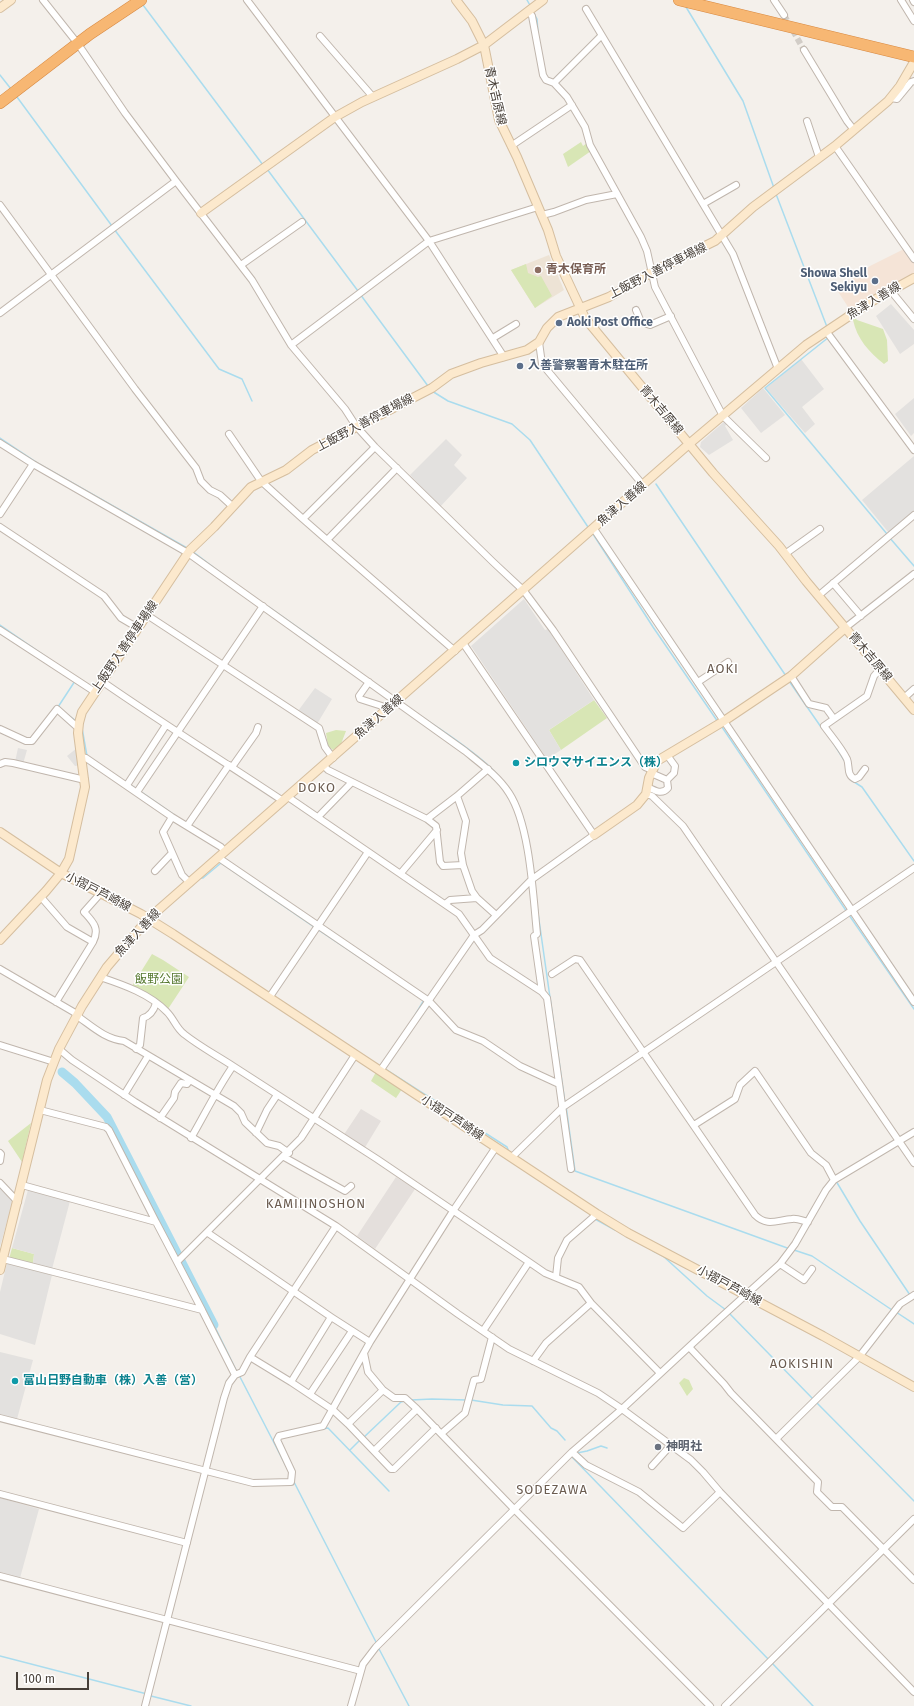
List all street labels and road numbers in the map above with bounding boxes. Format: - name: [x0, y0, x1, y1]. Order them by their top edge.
- street label: 青木吉原線: [481, 65, 509, 127]
- street label: 上飯野入善停車場線: [607, 240, 709, 302]
- street label: 魚津入善線: [845, 279, 903, 323]
- street label: 青木吉原線: [636, 382, 686, 438]
- street label: 上飯野入善停車場線: [314, 391, 416, 455]
- street label: 魚津入善線: [595, 479, 649, 529]
- street label: 上飯野入善停車場線: [89, 598, 161, 696]
- street label: 青木吉原線: [845, 629, 895, 685]
- street label: 魚津入善線: [352, 692, 406, 742]
- street label: 小摺戸芦崎線: [63, 869, 133, 915]
- street label: 魚津入善線: [112, 906, 164, 960]
- street label: 小摺戸芦崎線: [418, 1092, 486, 1144]
- street label: 小摺戸芦崎線: [694, 1263, 764, 1309]

